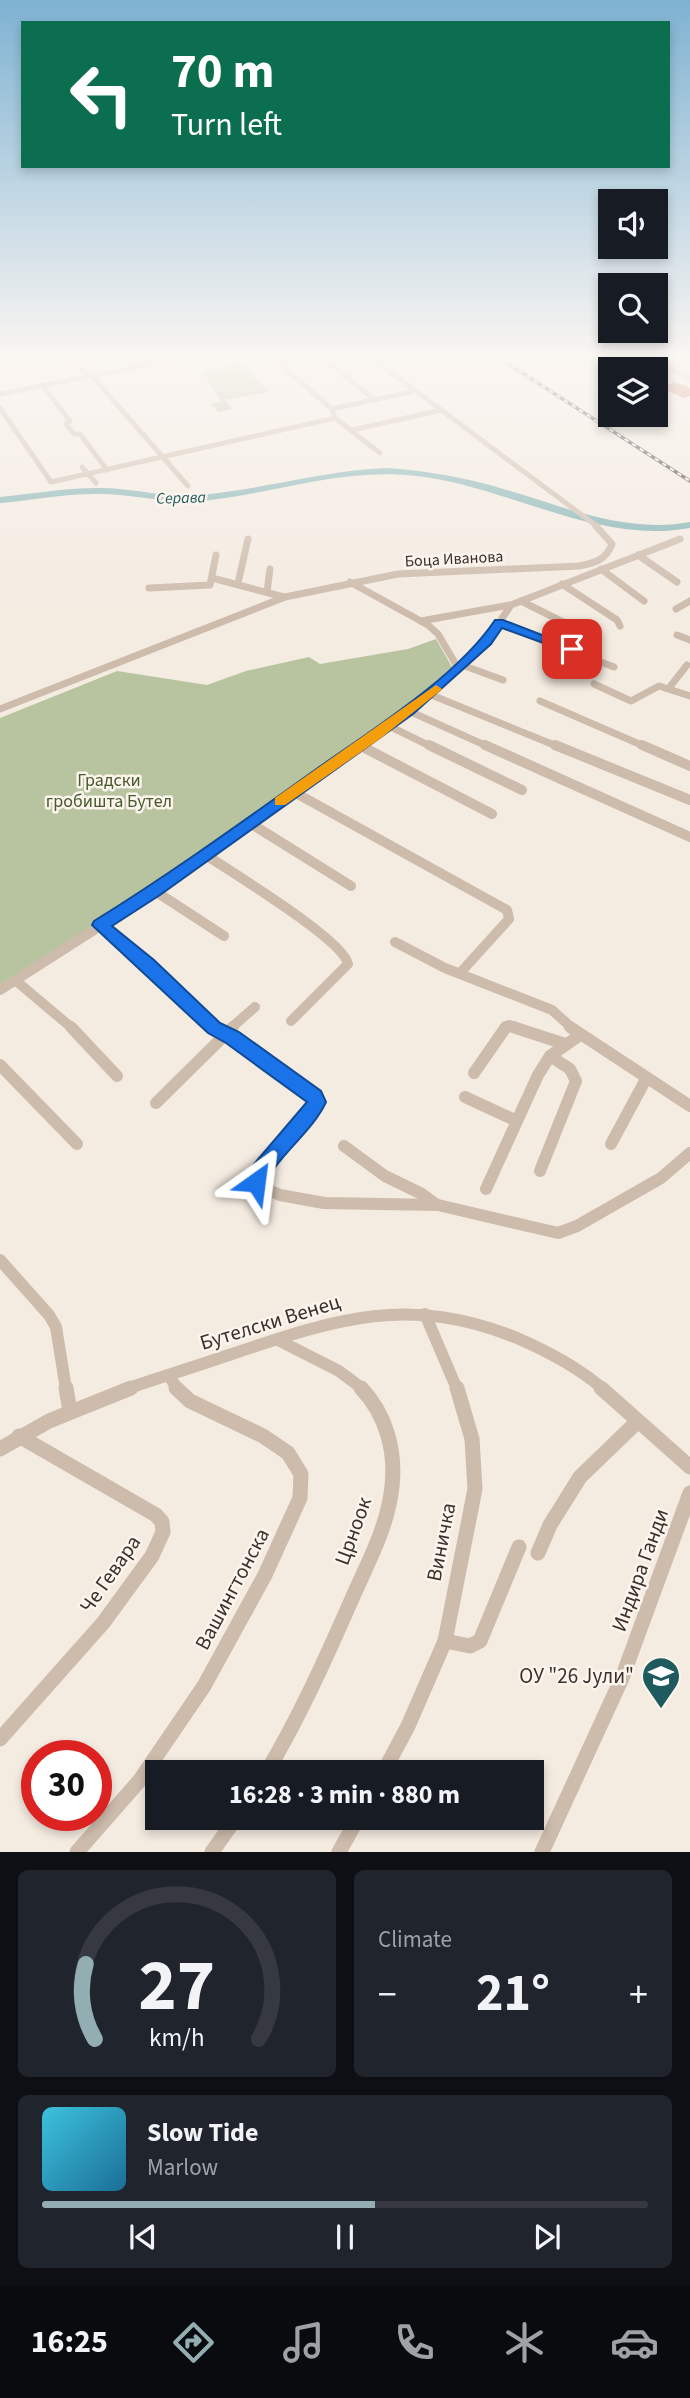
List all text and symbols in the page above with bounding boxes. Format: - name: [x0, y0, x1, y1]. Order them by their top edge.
- text: 70 m: [171, 37, 275, 107]
- icon: left: [56, 49, 147, 140]
- text: Turn left: [171, 102, 282, 148]
- map controls: [598, 189, 668, 427]
- button: sound: [598, 189, 668, 259]
- button: search: [598, 273, 668, 343]
- button: layers: [598, 357, 668, 427]
- water label: Серава: [156, 486, 207, 510]
- street label: Боца Иванова: [404, 545, 504, 573]
- pin: [542, 619, 602, 679]
- icon: arrive: [553, 630, 591, 668]
- park label: Градски гробишта Бутел: [46, 768, 172, 814]
- position arrow: [219, 1145, 293, 1219]
- street label: Бутелски Венец: [196, 1286, 344, 1358]
- street label: Црноок: [327, 1492, 379, 1569]
- street label: Виничка: [419, 1500, 463, 1584]
- street label: Индира Ганди: [604, 1504, 676, 1636]
- street label: Вашингтонска: [187, 1523, 277, 1655]
- street label: Че Гевара: [72, 1529, 148, 1619]
- school or university icon: ОУ "26 Јули": [640, 1655, 682, 1710]
- place label: ОУ "26 Јули": [519, 1661, 634, 1691]
- speed limit sign: 30: [21, 1740, 112, 1831]
- text: 16:28 · 3 min · 880 m: [229, 1776, 460, 1813]
- text: Climate: [378, 1923, 452, 1956]
- text: 27: [139, 1935, 215, 2039]
- text: 21°: [476, 1957, 550, 2031]
- text: −: [378, 1968, 397, 2022]
- text: +: [629, 1968, 648, 2022]
- text: km/h: [149, 2020, 205, 2056]
- text: Slow Tide: [147, 2114, 258, 2151]
- text: Marlow: [147, 2151, 218, 2184]
- icon: previous: [124, 2218, 162, 2256]
- icon: pause: [326, 2218, 364, 2256]
- icon: next: [528, 2218, 566, 2256]
- icon: directions: [169, 2318, 218, 2367]
- icon: music: [279, 2318, 328, 2367]
- icon: phone: [390, 2318, 439, 2367]
- icon: climate: [500, 2318, 549, 2367]
- icon: car: [610, 2318, 659, 2367]
- text: 16:25: [31, 2319, 108, 2365]

